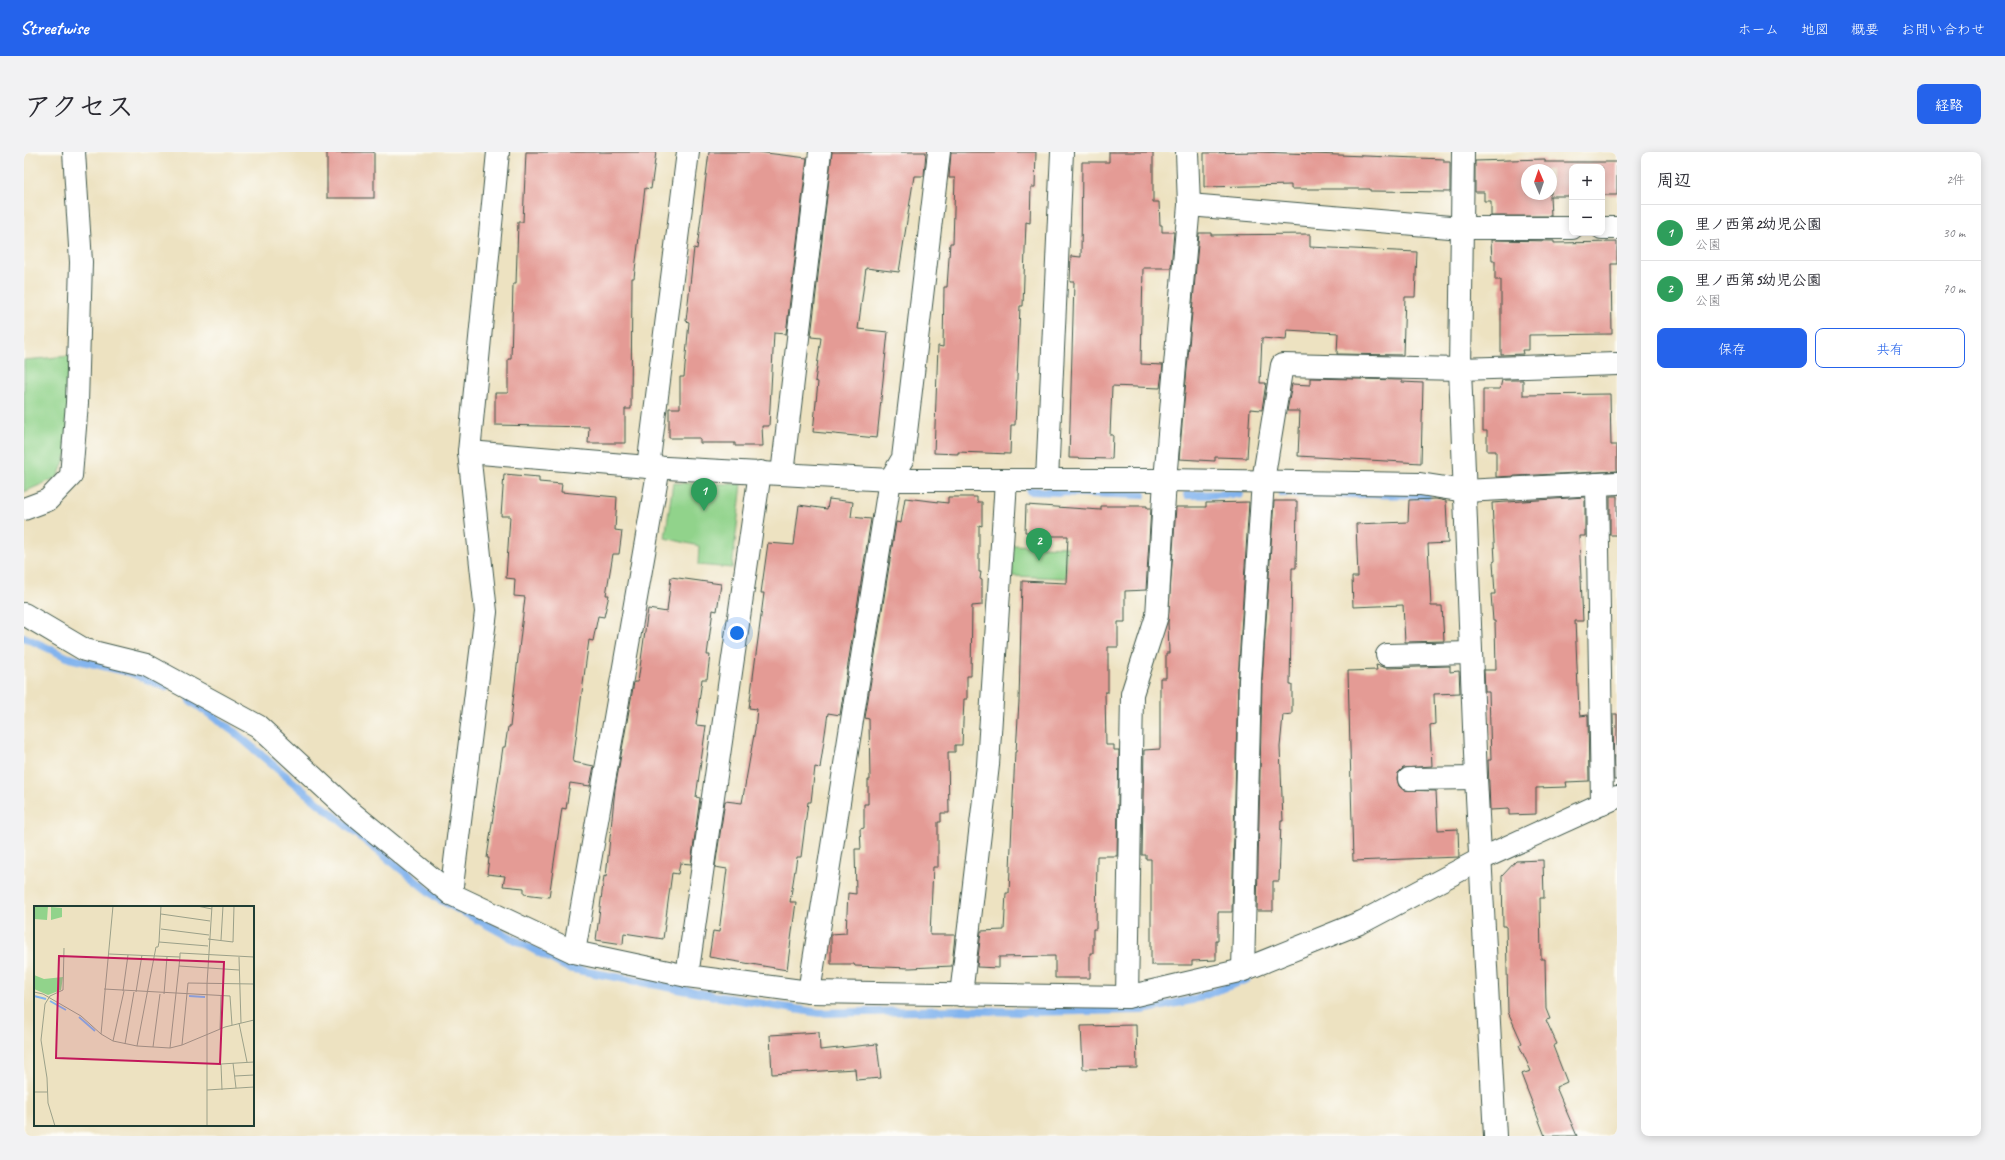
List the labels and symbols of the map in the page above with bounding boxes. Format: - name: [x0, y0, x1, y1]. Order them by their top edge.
- north arrow: [1521, 164, 1557, 200]
- pin: 1: [691, 478, 717, 511]
- pin: 2: [1026, 528, 1052, 561]
- your location: [727, 623, 747, 643]
- inset map: [34, 906, 254, 1126]

